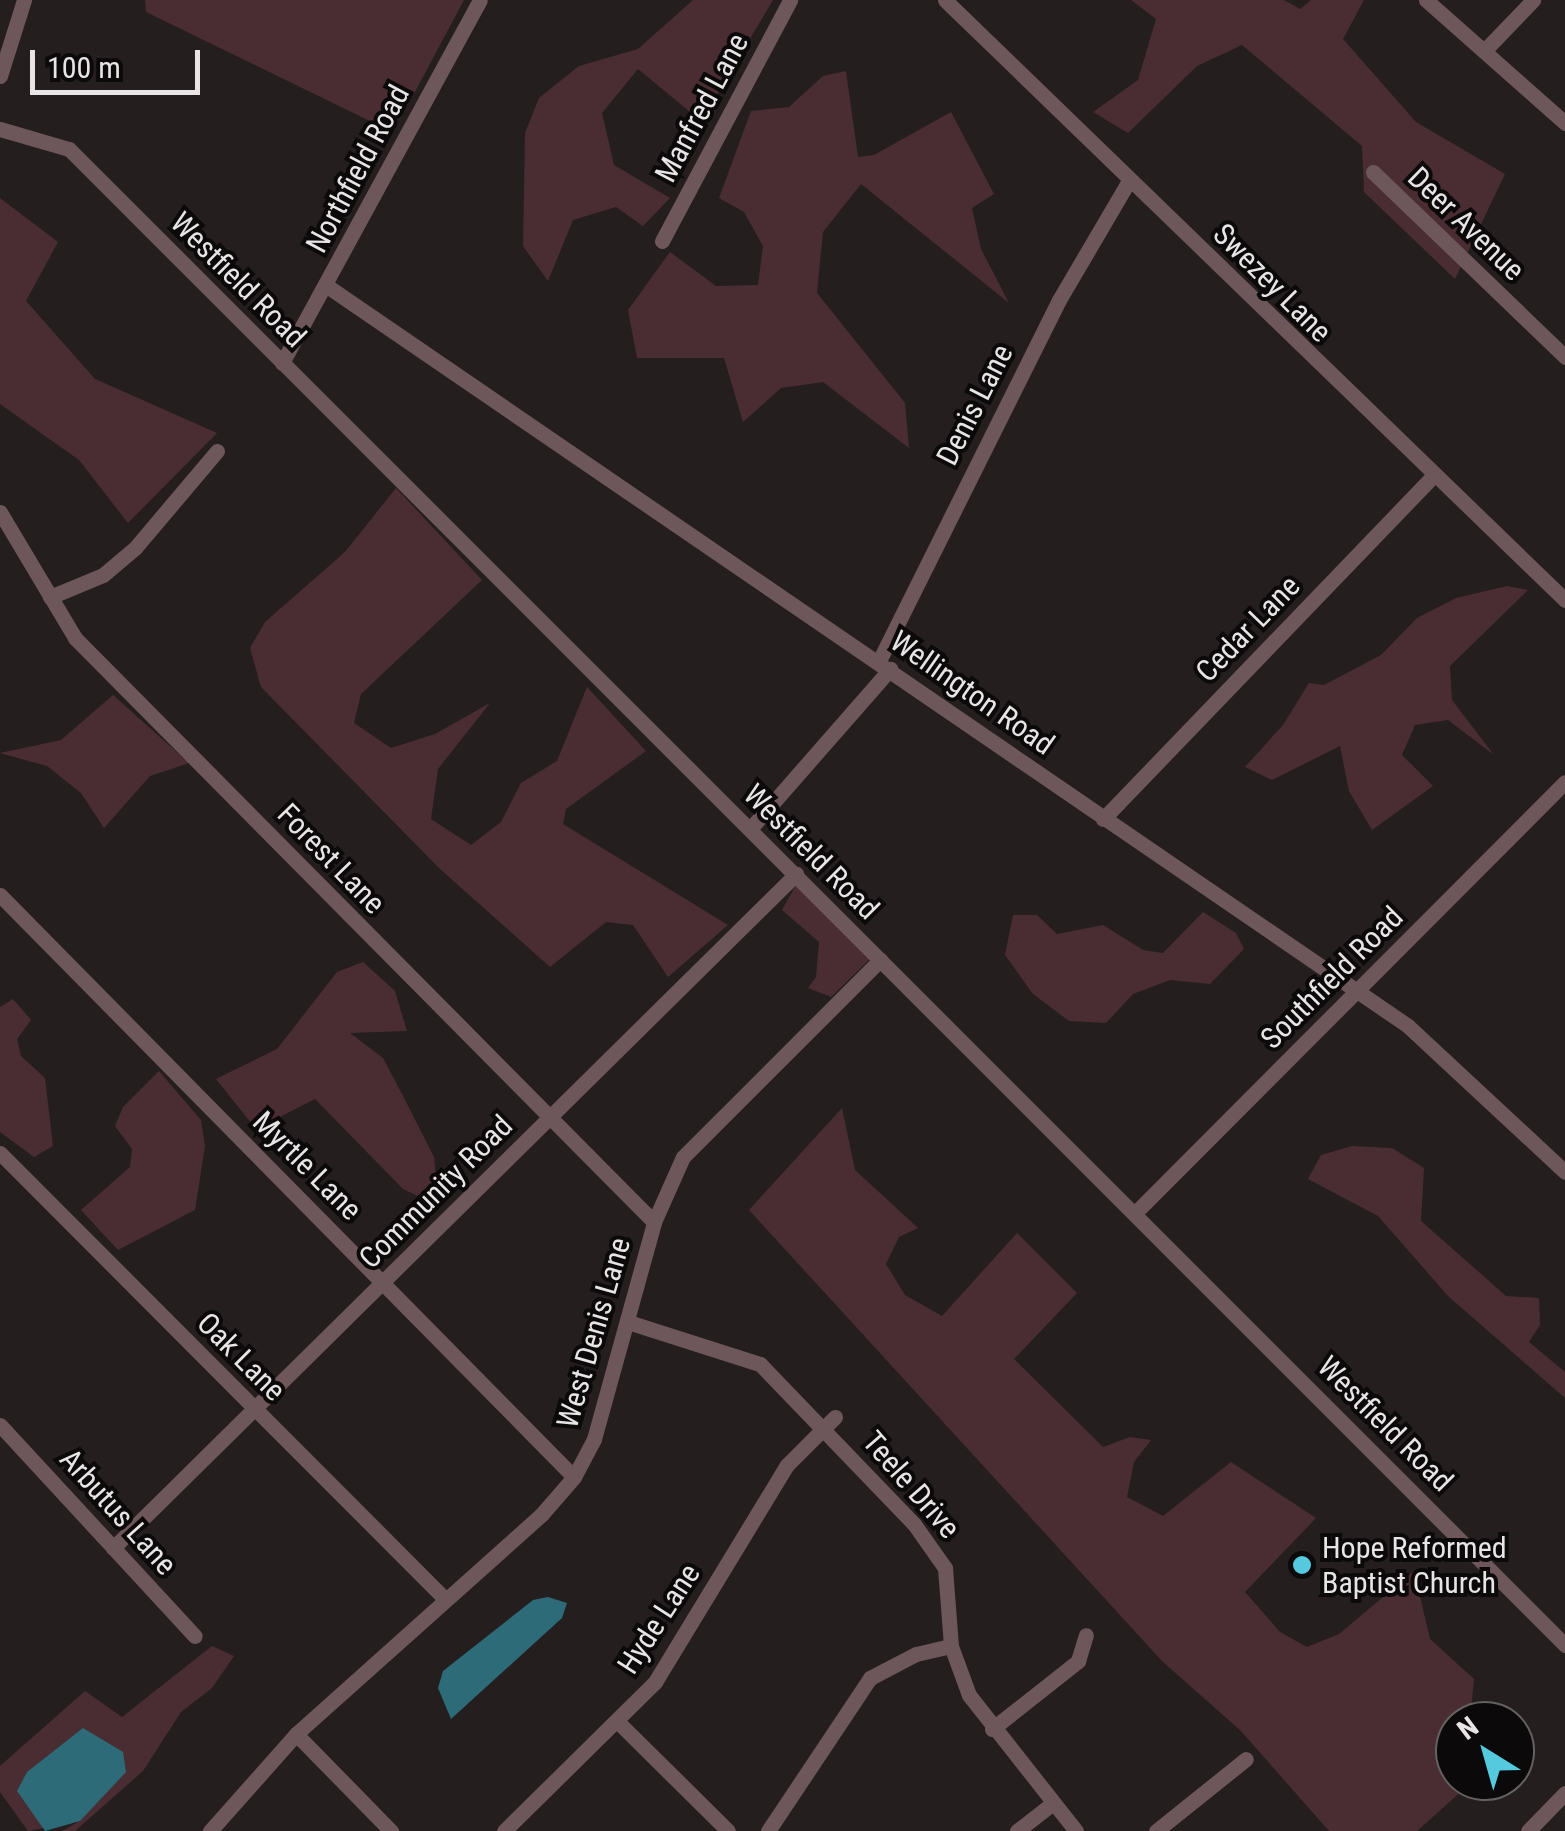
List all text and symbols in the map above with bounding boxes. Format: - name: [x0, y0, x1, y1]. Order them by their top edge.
- street label: Manfred Lane: [648, 28, 756, 188]
- scale bar: [35, 30, 205, 92]
- text: 100 m: [47, 50, 121, 85]
- street label: Northfield Road: [299, 79, 417, 259]
- street label: Deer Avenue: [1400, 160, 1532, 288]
- street label: Westfield Road: [163, 205, 313, 355]
- street label: Swezey Lane: [1205, 216, 1339, 350]
- street label: Denis Lane: [929, 339, 1021, 471]
- street label: Cedar Lane: [1189, 568, 1307, 690]
- street label: Wellington Road: [883, 623, 1061, 763]
- street label: Westfield Road: [736, 777, 886, 927]
- street label: Forest Lane: [270, 797, 392, 921]
- street label: Southfield Road: [1253, 899, 1411, 1057]
- street label: Myrtle Lane: [245, 1104, 369, 1228]
- street label: Community Road: [352, 1108, 520, 1276]
- street label: West Denis Lane: [550, 1234, 638, 1432]
- street label: Oak Lane: [189, 1305, 293, 1409]
- street label: Westfield Road: [1310, 1349, 1460, 1499]
- street label: Teele Drive: [855, 1424, 967, 1546]
- street label: Arbutus Lane: [52, 1442, 184, 1582]
- place label: Hope Reformed Baptist Church: [1322, 1530, 1507, 1600]
- marker: Hope Reformed Baptist Church: [1291, 1554, 1313, 1576]
- street label: Hyde Lane: [610, 1557, 708, 1681]
- north arrow: [1435, 1701, 1535, 1801]
- text: N: [1451, 1710, 1485, 1747]

